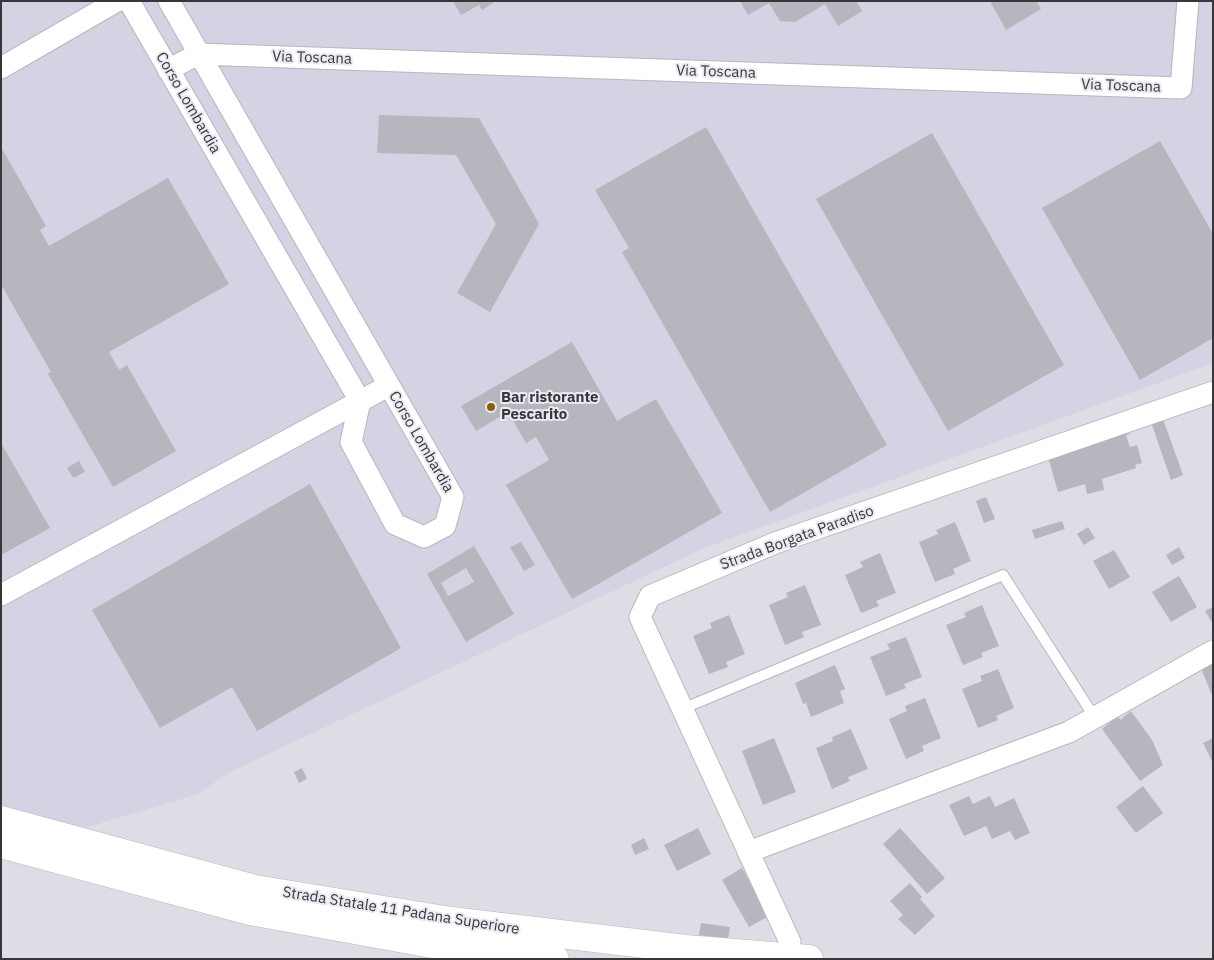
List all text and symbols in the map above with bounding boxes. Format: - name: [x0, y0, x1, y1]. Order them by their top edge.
- street label: Via Toscana: [272, 48, 352, 68]
- street label: Corso Lombardia: [152, 49, 224, 157]
- street label: Via Toscana: [676, 62, 756, 82]
- street label: Via Toscana: [1081, 76, 1161, 96]
- street label: Corso Lombardia: [385, 388, 457, 496]
- place label: Bar ristorante Pescarito: [501, 389, 599, 424]
- marker: Bar ristorante Pescarito: [485, 401, 497, 413]
- street label: Strada Borgata Paradiso: [718, 502, 876, 574]
- street label: Strada Statale 11 Padana Superiore: [281, 883, 521, 939]

